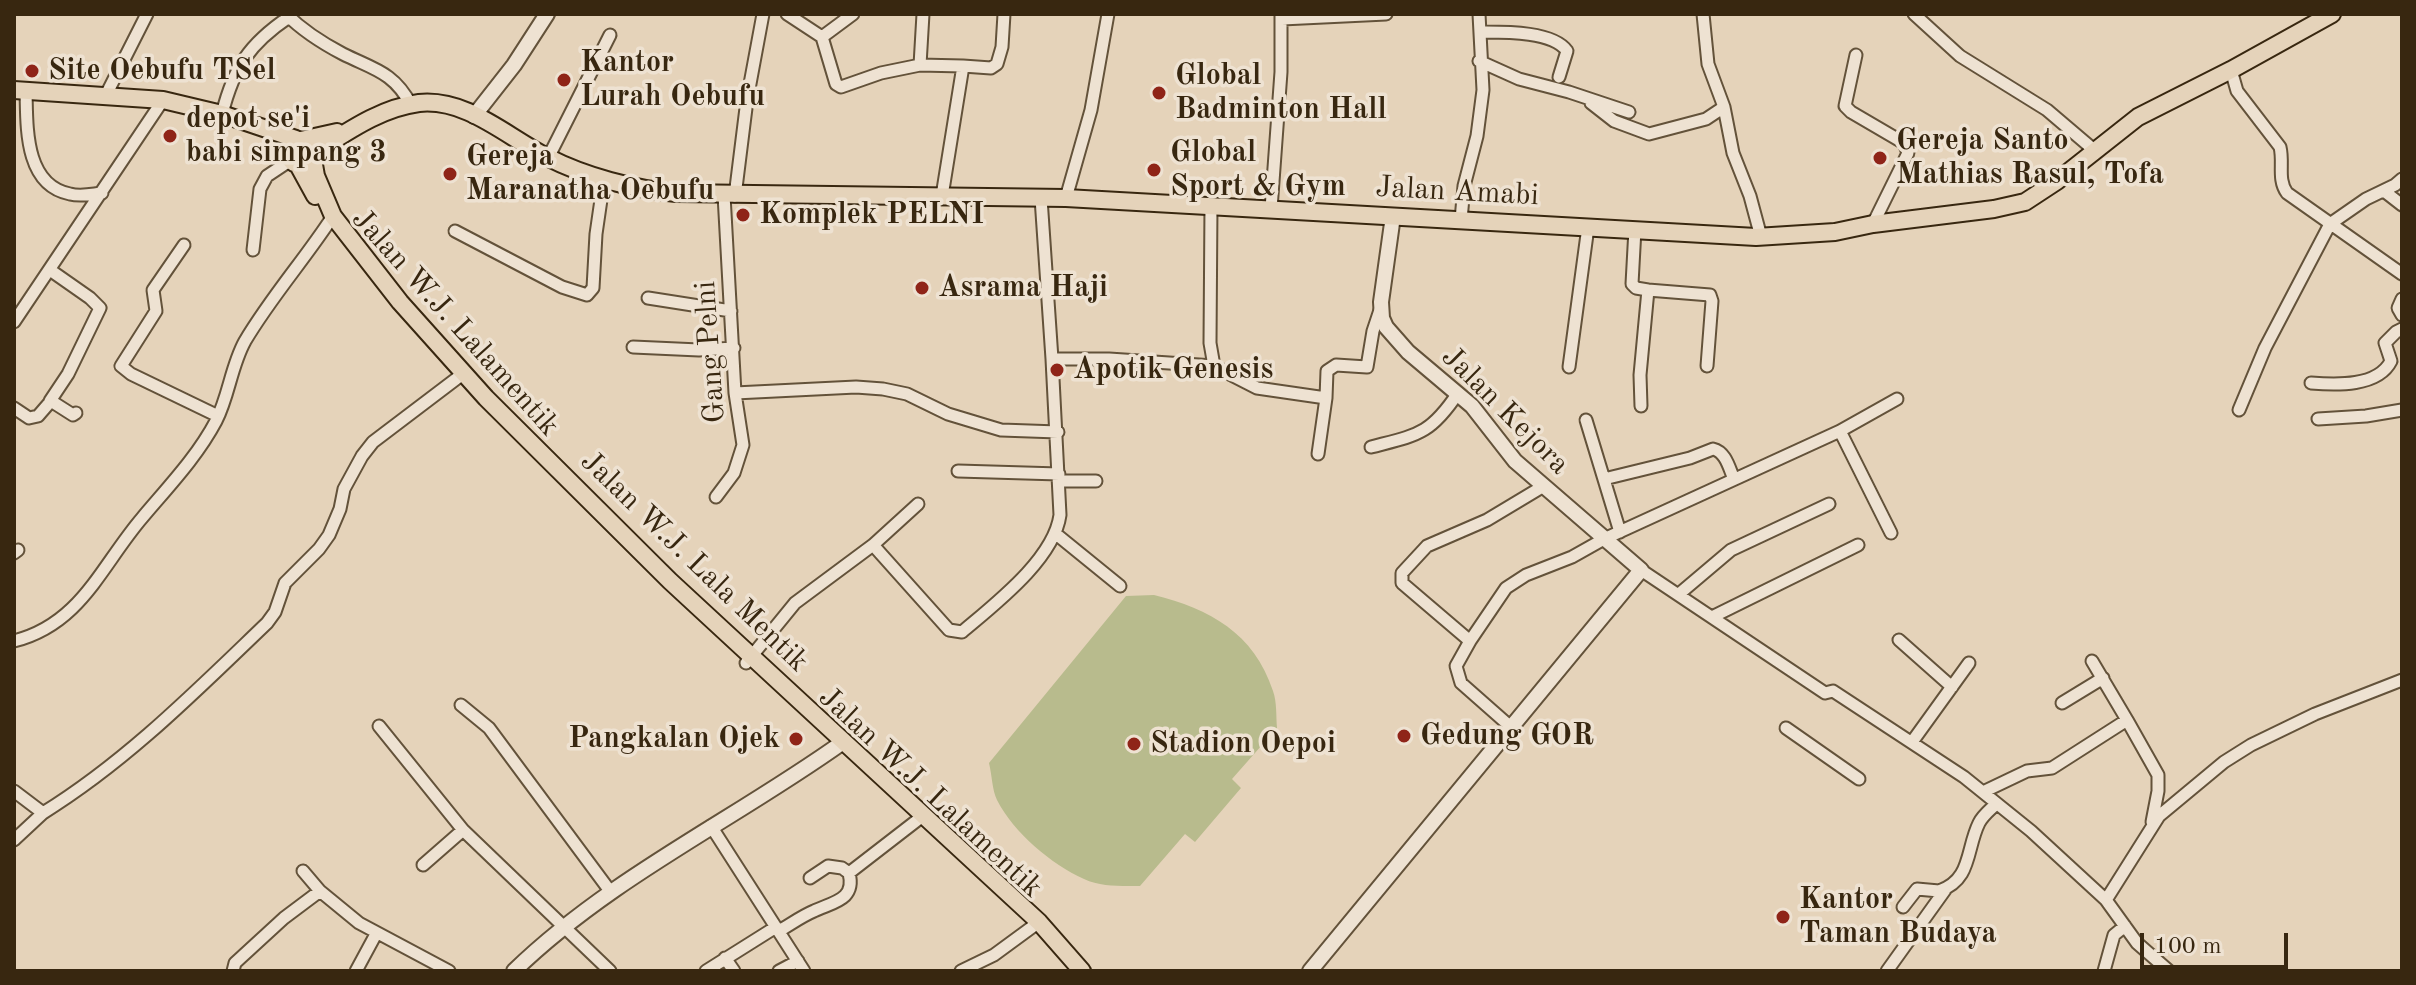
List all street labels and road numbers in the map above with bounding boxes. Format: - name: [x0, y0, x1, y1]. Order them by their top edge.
- street label: Jalan Amabi: [1374, 170, 1540, 214]
- street label: Jalan W.J. Lalamentik: [344, 202, 566, 444]
- street label: Gang Pelni: [688, 280, 734, 424]
- street label: Jalan Kejora: [1433, 339, 1577, 483]
- street label: Jalan W.J. Lala Mentik: [573, 444, 815, 680]
- street label: Jalan W.J. Lalamentik: [810, 680, 1050, 906]

